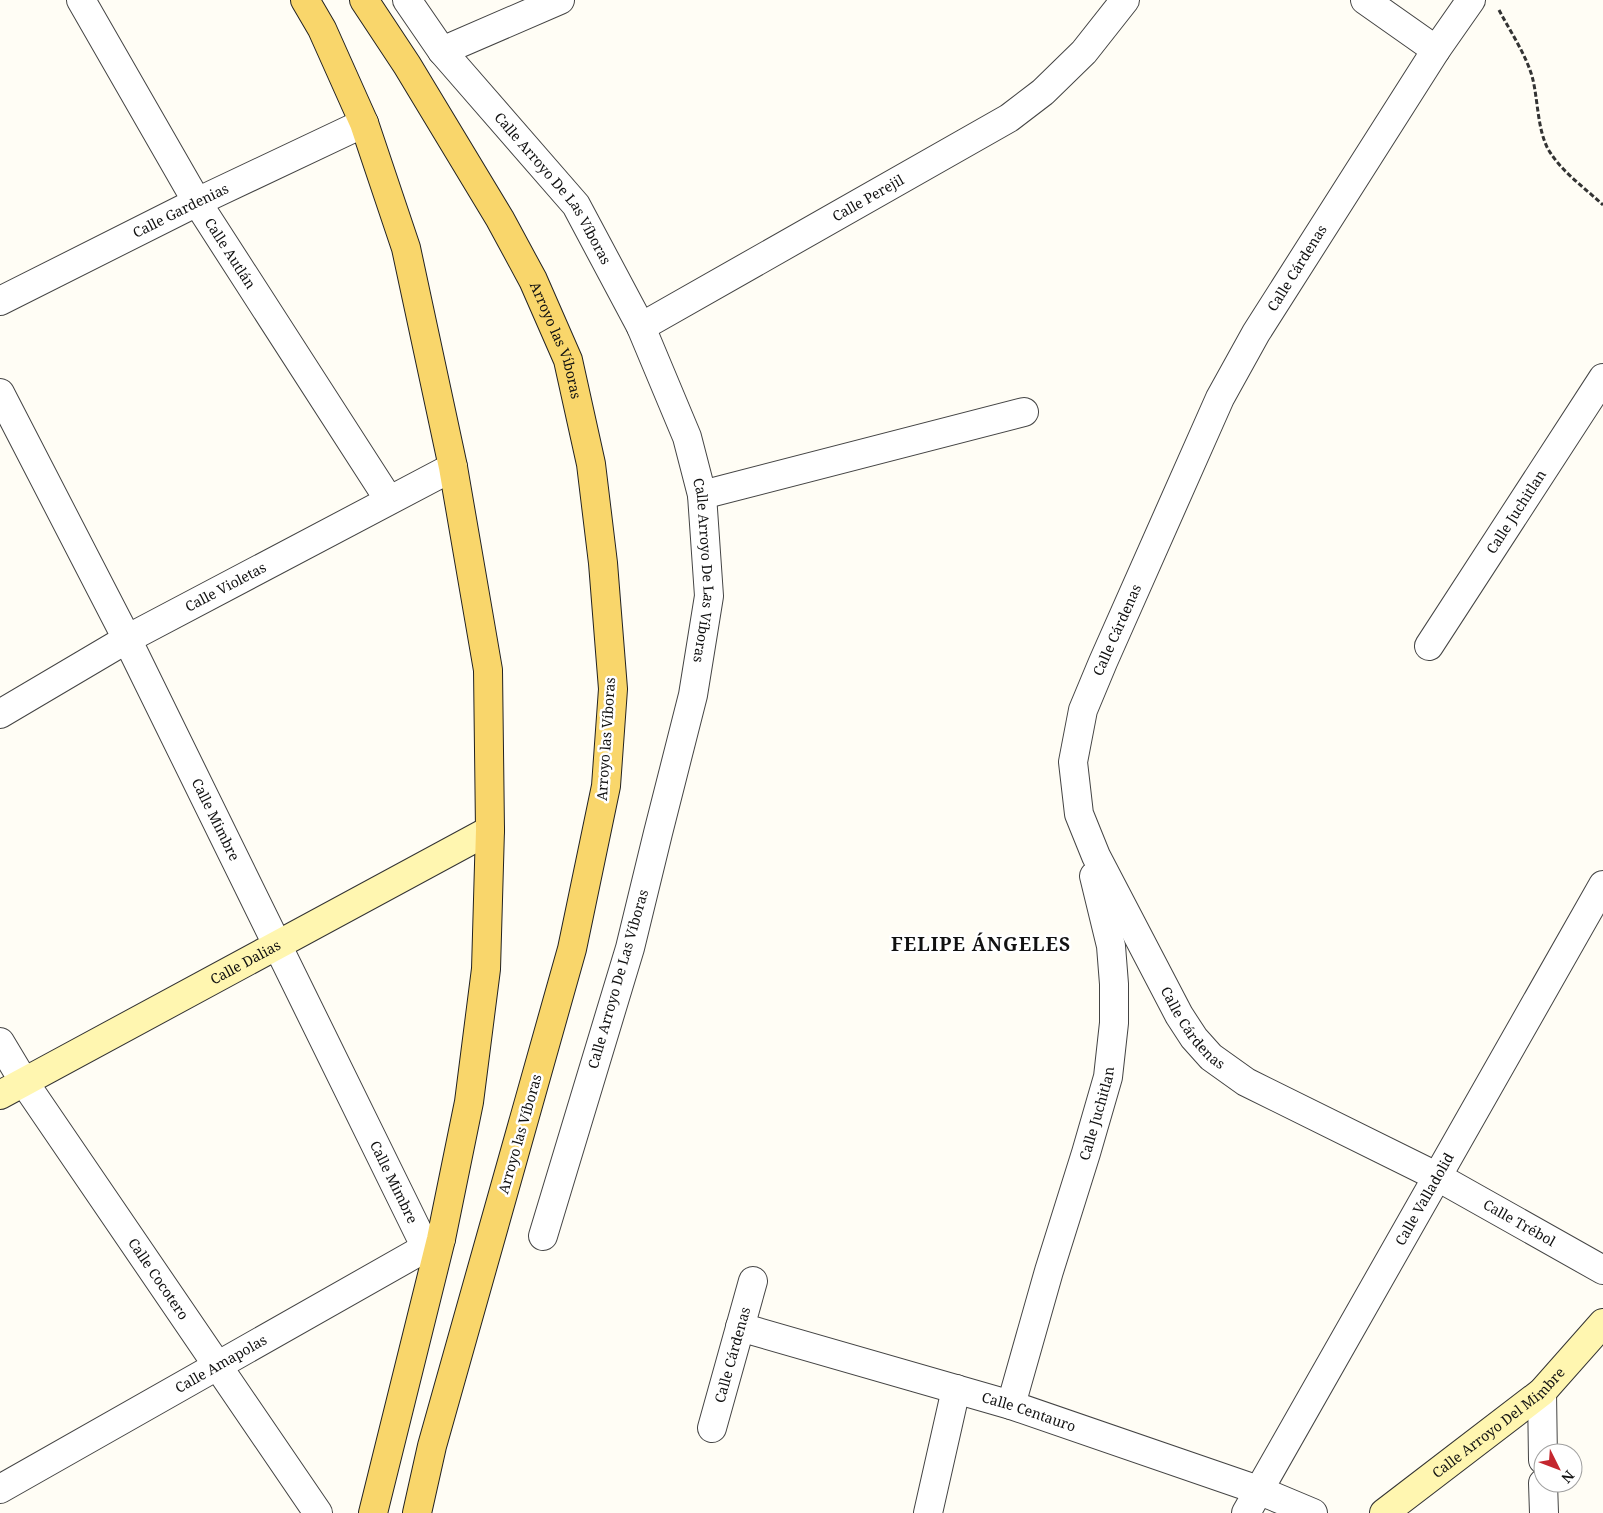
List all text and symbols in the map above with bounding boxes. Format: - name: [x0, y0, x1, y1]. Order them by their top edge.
- street label: Calle Arroyo De Las Víboras: [490, 108, 616, 267]
- street label: Calle Perejil: [828, 169, 908, 226]
- street label: Calle Gardenias: [129, 178, 231, 242]
- street label: Calle Autlán: [201, 214, 260, 292]
- street label: Calle Cárdenas: [1262, 221, 1331, 315]
- street label: Arroyo las Víboras: [526, 279, 586, 400]
- street label: Calle Juchitlan: [1481, 466, 1550, 557]
- street label: Calle Arroyo De Las Víboras: [689, 476, 719, 664]
- street label: Calle Violetas: [181, 557, 269, 616]
- street label: Calle Cárdenas: [1088, 581, 1145, 679]
- street label: Arroyo las Víboras: [592, 677, 619, 801]
- street label: Calle Mimbre: [188, 775, 244, 864]
- street label: Calle Arroyo De Las Víboras: [583, 887, 652, 1071]
- district label: FELIPE ÁNGELES: [891, 931, 1071, 957]
- street label: Calle Dalias: [207, 935, 284, 989]
- street label: Calle Cárdenas: [1157, 983, 1229, 1073]
- street label: Calle Juchitlan: [1074, 1066, 1118, 1163]
- street label: Arroyo las Víboras: [493, 1072, 546, 1196]
- street label: Calle Mimbre: [366, 1137, 422, 1227]
- street label: Calle Valladolid: [1390, 1149, 1458, 1249]
- street label: Calle Trébol: [1480, 1195, 1560, 1251]
- street label: Calle Cocotero: [124, 1234, 193, 1323]
- street label: Calle Cárdenas: [710, 1305, 754, 1405]
- street label: Calle Amapolas: [171, 1330, 270, 1397]
- street label: Calle Arroyo Del Mimbre: [1428, 1363, 1569, 1482]
- street label: Calle Centauro: [980, 1387, 1078, 1436]
- north arrow: [1533, 1443, 1583, 1493]
- text: N: [1557, 1467, 1579, 1487]

